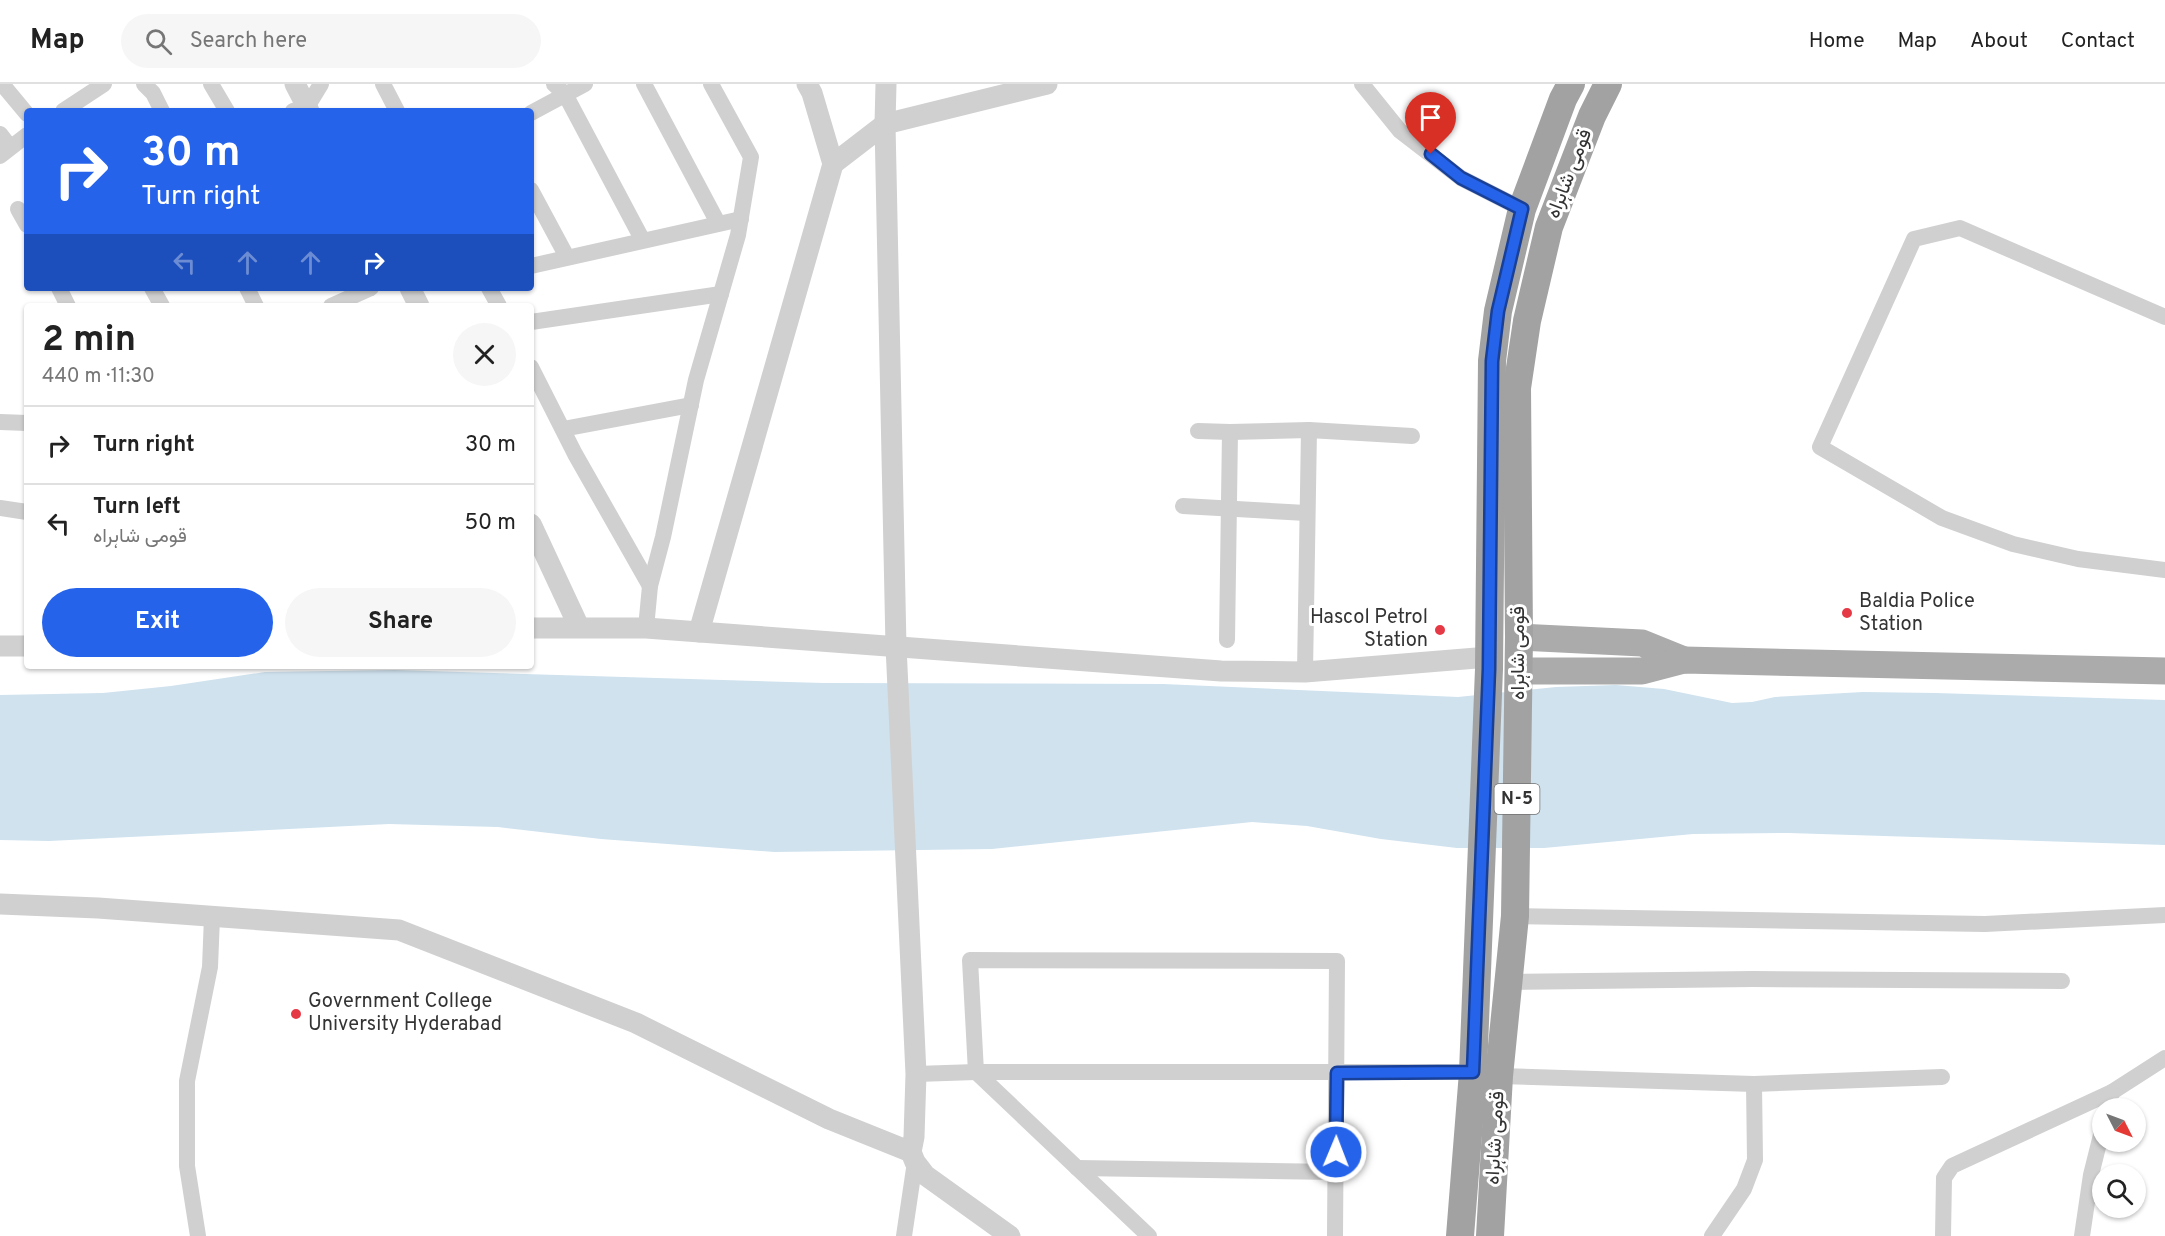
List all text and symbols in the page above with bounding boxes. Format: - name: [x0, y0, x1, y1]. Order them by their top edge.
- search box: [121, 14, 541, 68]
- text: Map: [30, 23, 85, 59]
- icon: search: [142, 25, 175, 58]
- text: Search here: [190, 28, 307, 55]
- text: Home: [1809, 28, 1865, 55]
- text: Map: [1898, 28, 1937, 55]
- text: About: [1970, 28, 2028, 55]
- text: Contact: [2061, 28, 2135, 55]
- pin: [1405, 92, 1456, 154]
- icon: arrive: [1414, 101, 1447, 134]
- street label: قومی شاہراہ: [1541, 126, 1599, 222]
- text: 30 m: [141, 128, 240, 181]
- icon: right: [42, 132, 120, 210]
- text: Turn right: [141, 180, 260, 214]
- icon: left: [168, 246, 201, 279]
- icon: ahead: [231, 246, 264, 279]
- icon: ahead: [294, 246, 327, 279]
- icon: right: [357, 246, 390, 279]
- text: 2 min: [42, 318, 136, 364]
- button: close: [453, 323, 516, 386]
- text: 440 m · 11:30: [42, 364, 155, 390]
- icon: right: [42, 429, 75, 462]
- text: Turn right: [93, 432, 195, 459]
- text: 30 m: [465, 432, 516, 459]
- text: Turn left: [93, 494, 181, 521]
- icon: left: [42, 507, 75, 540]
- text: 50 m: [464, 510, 516, 537]
- text: قومی شاہراہ: [93, 524, 187, 550]
- button: Exit: [42, 588, 273, 657]
- button: Share: [285, 588, 516, 657]
- place label: Baldia Police Station: [1859, 589, 1975, 638]
- place label: Hascol Petrol Station: [1310, 605, 1428, 654]
- street label: قومی شاہراہ: [1506, 606, 1532, 700]
- marker: Baldia Police Station: [1840, 606, 1854, 620]
- marker: Hascol Petrol Station: [1433, 623, 1447, 637]
- road number: N-5: [1494, 784, 1540, 814]
- place label: Government College University Hyderabad: [308, 989, 502, 1038]
- marker: Government College University Hyderabad: [289, 1007, 303, 1021]
- street label: قومی شاہراہ: [1481, 1090, 1511, 1186]
- north arrow: [2092, 1098, 2146, 1152]
- map controls: [2092, 1098, 2146, 1218]
- position arrow: [1304, 1120, 1368, 1184]
- button: search: [2092, 1164, 2146, 1218]

